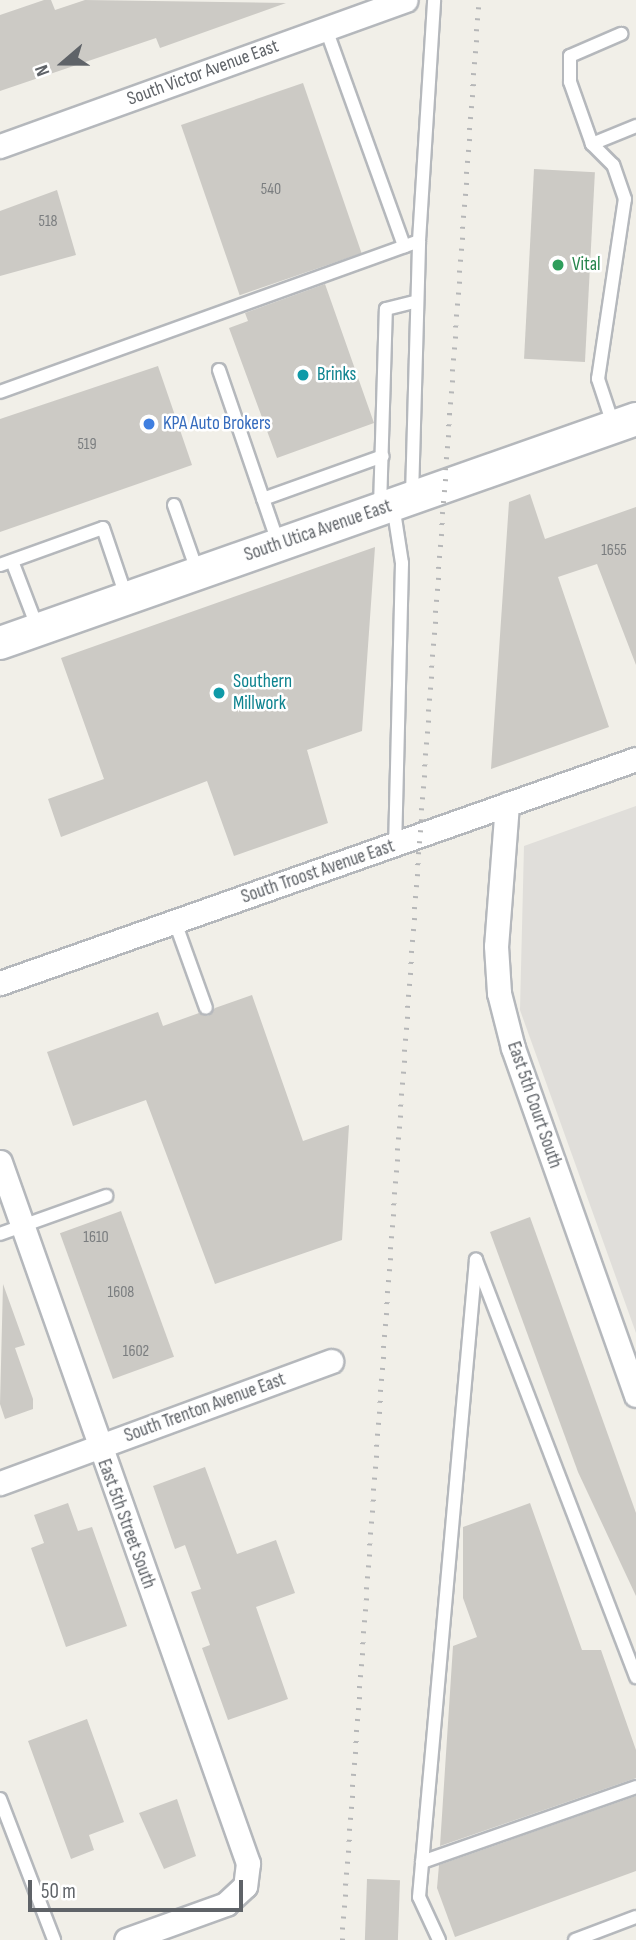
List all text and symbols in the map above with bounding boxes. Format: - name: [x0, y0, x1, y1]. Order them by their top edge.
- north arrow: [28, 28, 98, 98]
- street label: South Victor Avenue East: [124, 35, 282, 111]
- text: N: [30, 62, 55, 79]
- house number: 540: [261, 180, 281, 200]
- house number: 518: [38, 212, 58, 232]
- place label: Vital: [572, 254, 601, 276]
- marker: Vital: [550, 257, 566, 273]
- place label: Brinks: [317, 364, 356, 386]
- marker: Brinks: [295, 367, 311, 383]
- place label: KPA Auto Brokers: [163, 413, 271, 435]
- marker: KPA Auto Brokers: [141, 416, 157, 432]
- house number: 519: [77, 435, 97, 455]
- street label: South Utica Avenue East: [241, 495, 395, 567]
- house number: 1655: [601, 541, 627, 561]
- place label: Southern Millwork: [233, 671, 292, 715]
- marker: Southern Millwork: [211, 685, 227, 701]
- street label: South Troost Avenue East: [238, 835, 398, 909]
- street label: East 5th Court South: [502, 1039, 566, 1171]
- house number: 1610: [83, 1228, 109, 1248]
- house number: 1608: [108, 1283, 134, 1303]
- house number: 1602: [123, 1342, 149, 1362]
- street label: South Trenton Avenue East: [121, 1368, 289, 1448]
- street label: East 5th Street South: [92, 1456, 160, 1592]
- scale bar: [32, 1867, 247, 1911]
- text: 50 m: [41, 1879, 76, 1904]

